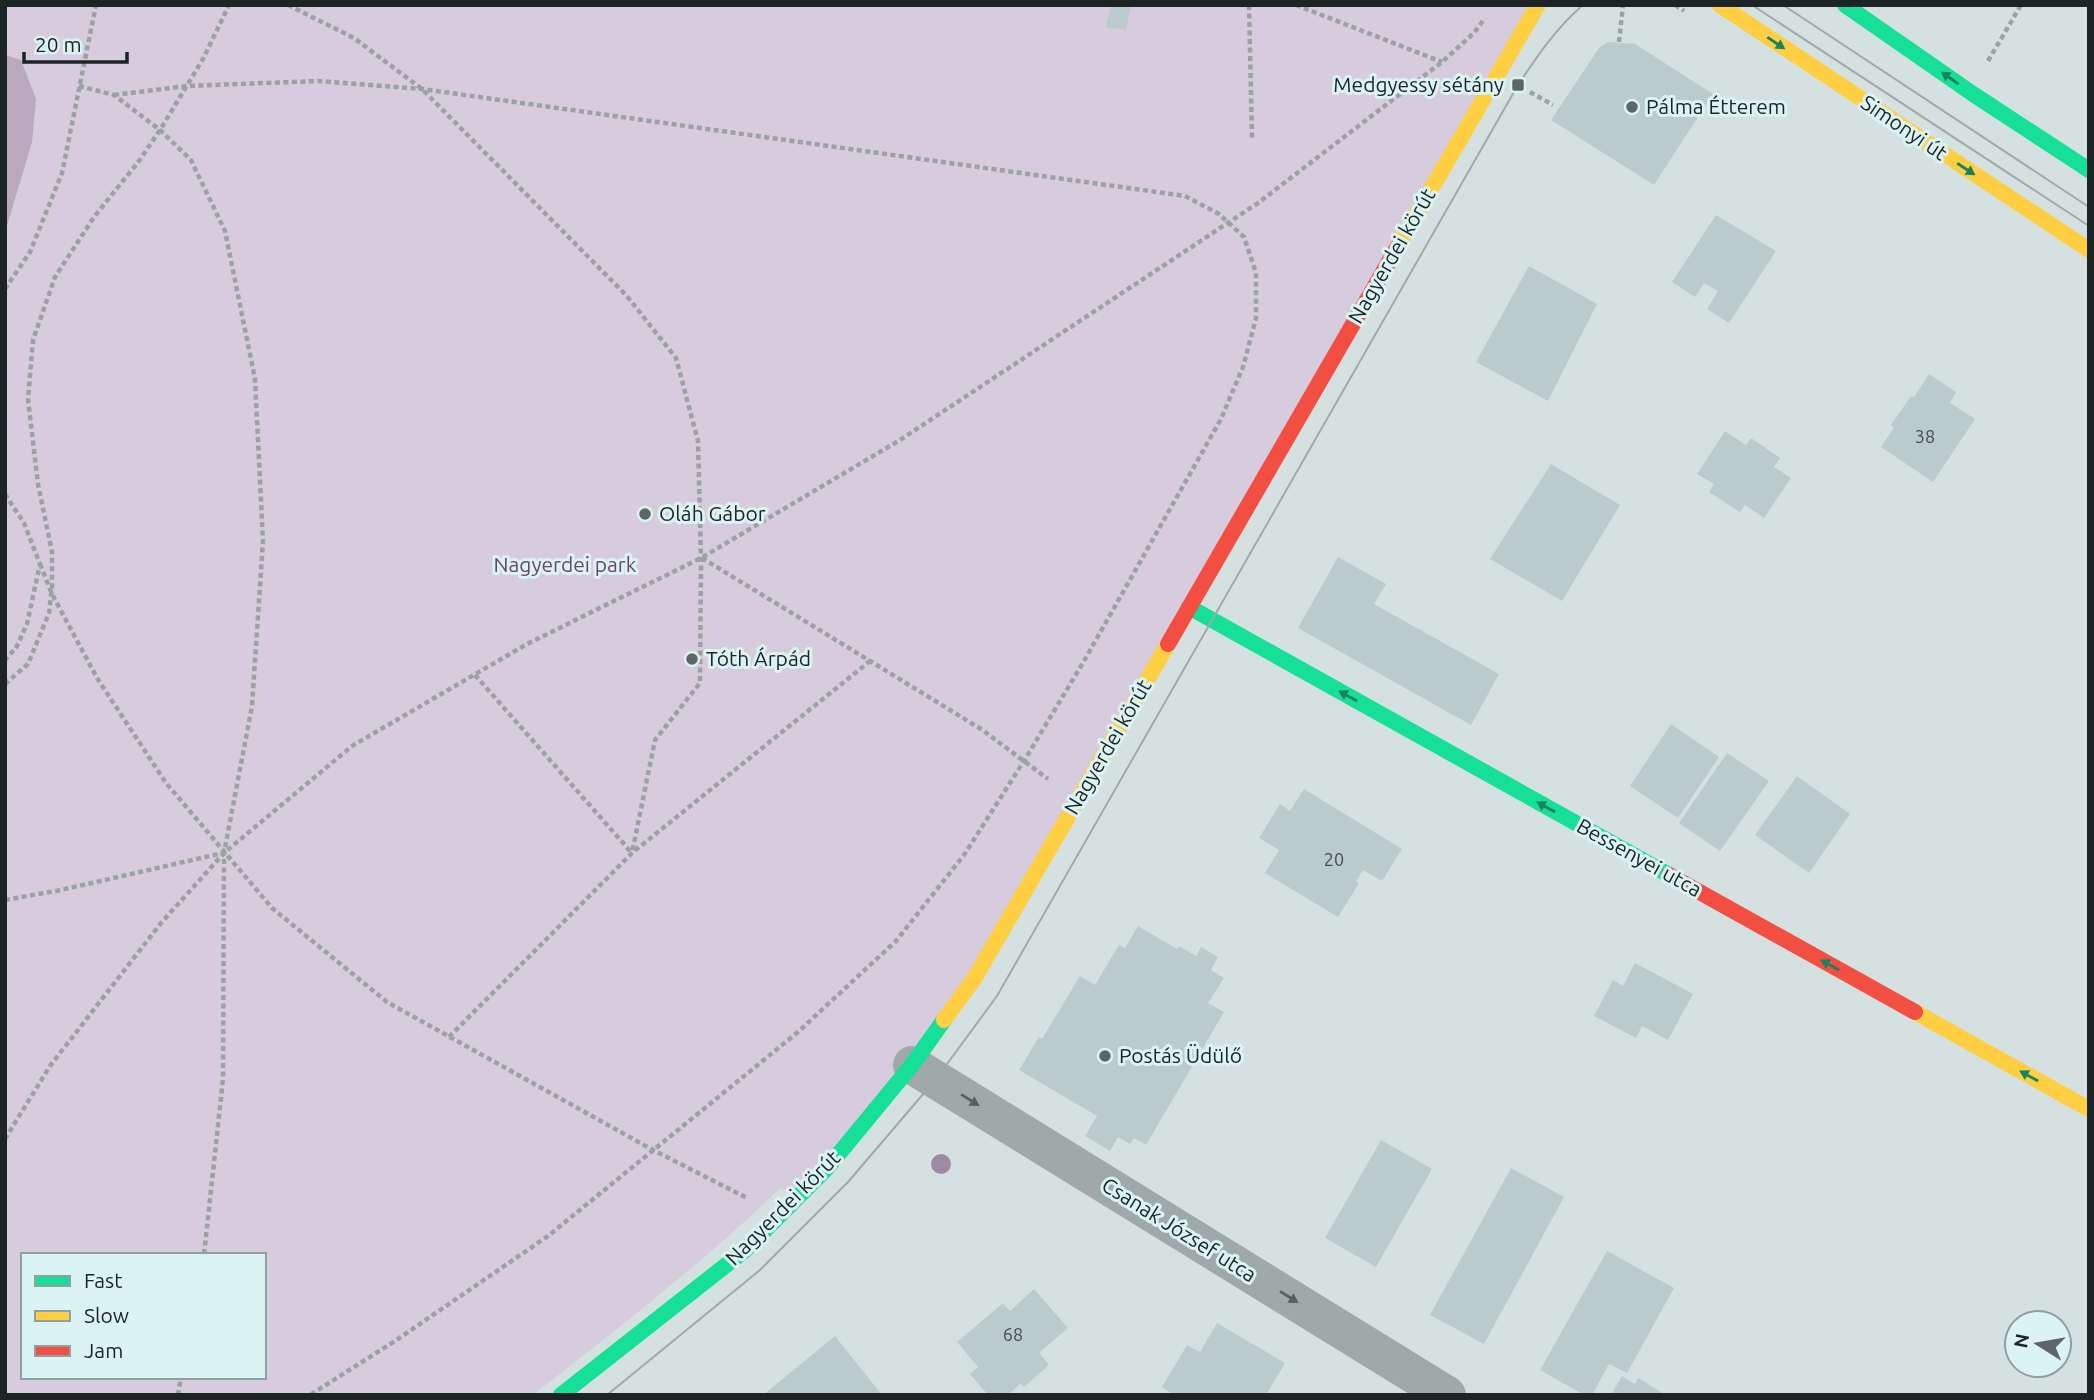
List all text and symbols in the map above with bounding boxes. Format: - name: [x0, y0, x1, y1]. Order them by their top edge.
- scale bar: [24, 21, 128, 65]
- text: 20 m: [35, 32, 82, 56]
- one-way arrow: [1767, 36, 1786, 49]
- one-way arrow: [1941, 71, 1959, 85]
- place label: Medgyessy sétány: [1333, 72, 1504, 96]
- marker: Medgyessy sétány: [1510, 77, 1526, 93]
- street label: Simonyi út: [1857, 90, 1952, 165]
- place label: Pálma Étterem: [1646, 94, 1786, 118]
- marker: Pálma Étterem: [1624, 99, 1640, 115]
- one-way arrow: [1956, 163, 1975, 176]
- street label: Nagyerdei körút: [1343, 184, 1440, 327]
- house number: 38: [1915, 426, 1935, 446]
- place label: Oláh Gábor: [659, 501, 766, 525]
- marker: Oláh Gábor: [637, 506, 653, 522]
- park label: Nagyerdei park: [494, 552, 637, 576]
- place label: Tóth Árpád: [706, 646, 811, 670]
- marker: Tóth Árpád: [684, 651, 700, 667]
- street label: Nagyerdei körút: [1059, 675, 1156, 818]
- one-way arrow: [1338, 690, 1357, 702]
- one-way arrow: [1537, 801, 1556, 813]
- street label: Bessenyei utca: [1573, 813, 1706, 901]
- house number: 20: [1324, 849, 1344, 869]
- one-way arrow: [1821, 959, 1840, 971]
- place label: Postás Üdülő: [1119, 1043, 1242, 1067]
- marker: Postás Üdülő: [1097, 1048, 1113, 1064]
- one-way arrow: [2019, 1070, 2039, 1082]
- one-way arrow: [961, 1094, 980, 1107]
- street label: Nagyerdei körút: [720, 1145, 844, 1269]
- street label: Csanak József utca: [1098, 1172, 1261, 1286]
- legend: [21, 1253, 266, 1379]
- text: Fast: [84, 1268, 122, 1292]
- one-way arrow: [1279, 1291, 1298, 1304]
- text: Slow: [84, 1303, 129, 1327]
- north arrow: [2003, 1309, 2073, 1379]
- house number: 68: [1003, 1324, 1023, 1344]
- text: N: [2009, 1332, 2033, 1350]
- text: Jam: [84, 1338, 123, 1362]

